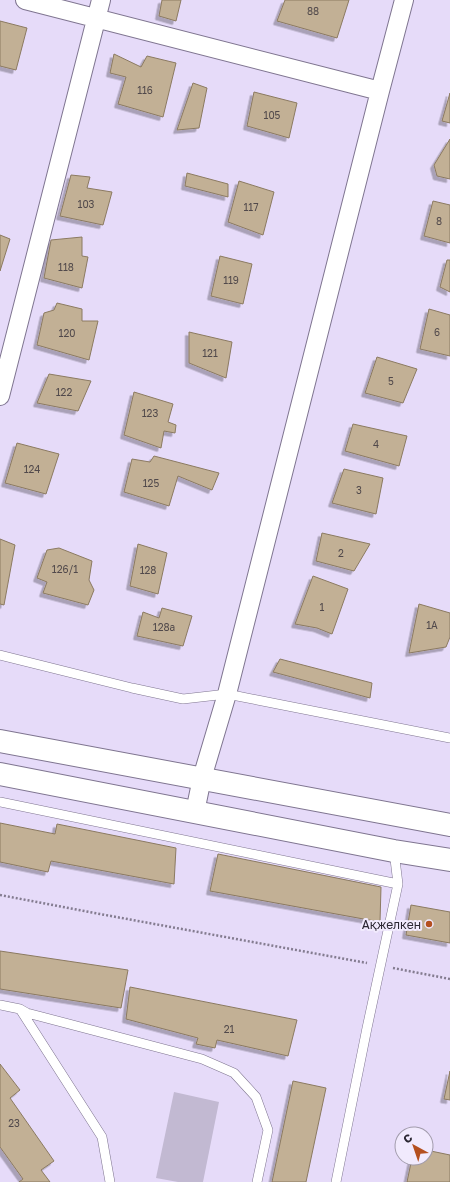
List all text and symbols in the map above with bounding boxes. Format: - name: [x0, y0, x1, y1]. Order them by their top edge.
- house number: 88: [307, 5, 319, 17]
- house number: 116: [137, 84, 153, 96]
- house number: 105: [264, 109, 281, 121]
- house number: 103: [78, 198, 95, 210]
- house number: 117: [244, 201, 259, 213]
- house number: 8: [436, 215, 442, 227]
- house number: 118: [58, 261, 74, 273]
- house number: 119: [223, 274, 239, 286]
- house number: 6: [434, 326, 440, 338]
- house number: 120: [59, 327, 75, 339]
- house number: 121: [202, 347, 218, 359]
- house number: 5: [388, 375, 394, 387]
- house number: 122: [56, 386, 72, 398]
- house number: 123: [142, 407, 158, 419]
- house number: 4: [373, 438, 379, 450]
- house number: 124: [24, 463, 40, 475]
- house number: 125: [143, 477, 159, 489]
- house number: 3: [356, 484, 362, 496]
- house number: 2: [338, 547, 344, 559]
- house number: 126/1: [52, 563, 78, 575]
- house number: 128: [140, 564, 156, 576]
- house number: 1: [320, 601, 325, 613]
- house number: 1А: [426, 619, 438, 631]
- house number: 128а: [153, 621, 175, 633]
- place label: Ақжелкен: [362, 917, 421, 932]
- marker: Ақжелкен: [424, 919, 434, 929]
- house number: 21: [224, 1023, 234, 1035]
- house number: 23: [8, 1117, 20, 1129]
- north arrow: [394, 1126, 434, 1166]
- text: С: [400, 1130, 415, 1145]

